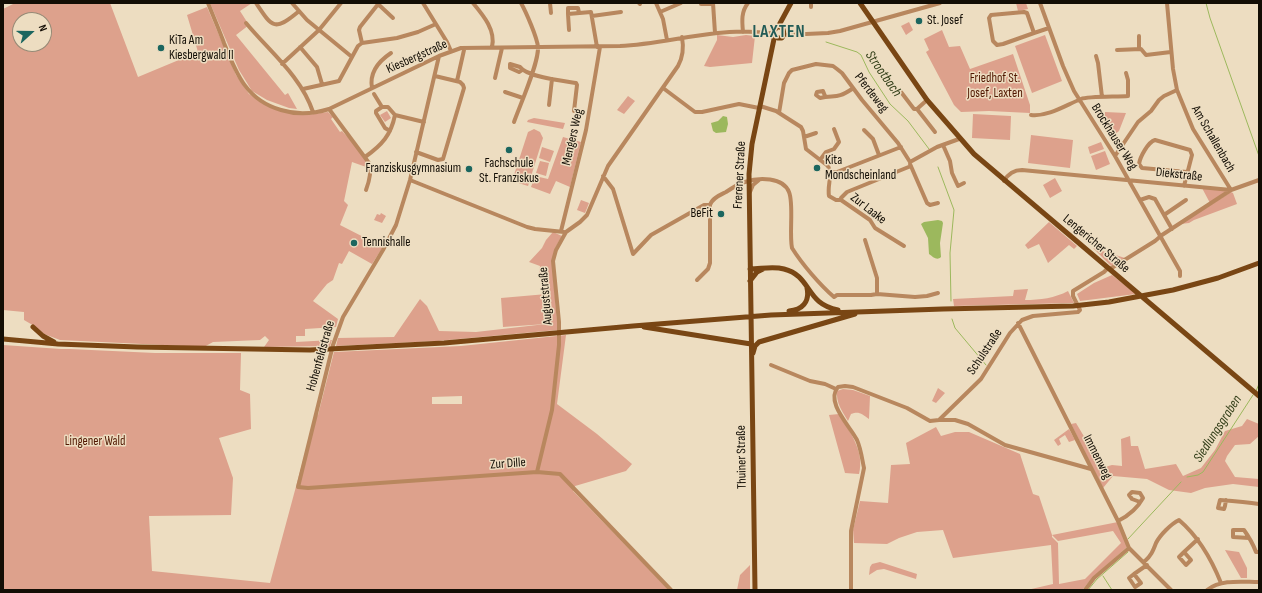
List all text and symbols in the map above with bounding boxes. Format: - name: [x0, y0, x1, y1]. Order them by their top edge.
- north arrow: [12, 12, 52, 52]
- place label: St. Josef: [927, 13, 963, 29]
- marker: St. Josef: [914, 16, 924, 26]
- text: N: [36, 23, 50, 33]
- district label: LAXTEN: [752, 23, 806, 43]
- place label: KiTa Am Kiesbergwald II: [169, 33, 234, 64]
- street label: Kiesbergstraße: [384, 37, 450, 77]
- marker: KiTa Am Kiesbergwald II: [156, 43, 166, 53]
- water label: Strootbach: [861, 48, 905, 100]
- street label: Pferdeweg: [851, 70, 891, 116]
- park label: Friedhof St. Josef, Laxten: [967, 71, 1023, 102]
- street label: Brockhauser Weg: [1087, 101, 1141, 173]
- street label: Am Schallenbach: [1188, 103, 1238, 175]
- street label: Mengers Weg: [559, 107, 587, 167]
- street label: Frerener Straße: [730, 141, 750, 209]
- marker: Fachschule St. Franziskus: [504, 145, 514, 155]
- place label: Kita Mondscheinland: [825, 153, 896, 184]
- place label: Fachschule St. Franziskus: [479, 156, 539, 187]
- place label: Franziskusgymnasium: [365, 161, 461, 177]
- marker: Kita Mondscheinland: [812, 163, 822, 173]
- marker: Franziskusgymnasium: [464, 164, 474, 174]
- street label: Diekstraße: [1155, 165, 1203, 185]
- street label: Zur Laake: [847, 190, 889, 228]
- place label: BeFit: [690, 206, 713, 222]
- marker: BeFit: [716, 209, 726, 219]
- street label: Lengericher Straße: [1059, 212, 1133, 276]
- place label: Tennishalle: [362, 235, 410, 251]
- marker: Tennishalle: [349, 238, 359, 248]
- street label: Auguststraße: [536, 266, 556, 326]
- street label: Hohenfeldstraße: [303, 319, 339, 393]
- street label: Schulstraße: [964, 326, 1006, 378]
- water label: Siedlungsgraben: [1190, 392, 1246, 466]
- street label: Thuiner Straße: [734, 425, 750, 489]
- street label: Immenweg: [1079, 432, 1115, 482]
- park label: Lingener Wald: [65, 434, 125, 450]
- street label: Zur Dille: [490, 455, 526, 473]

